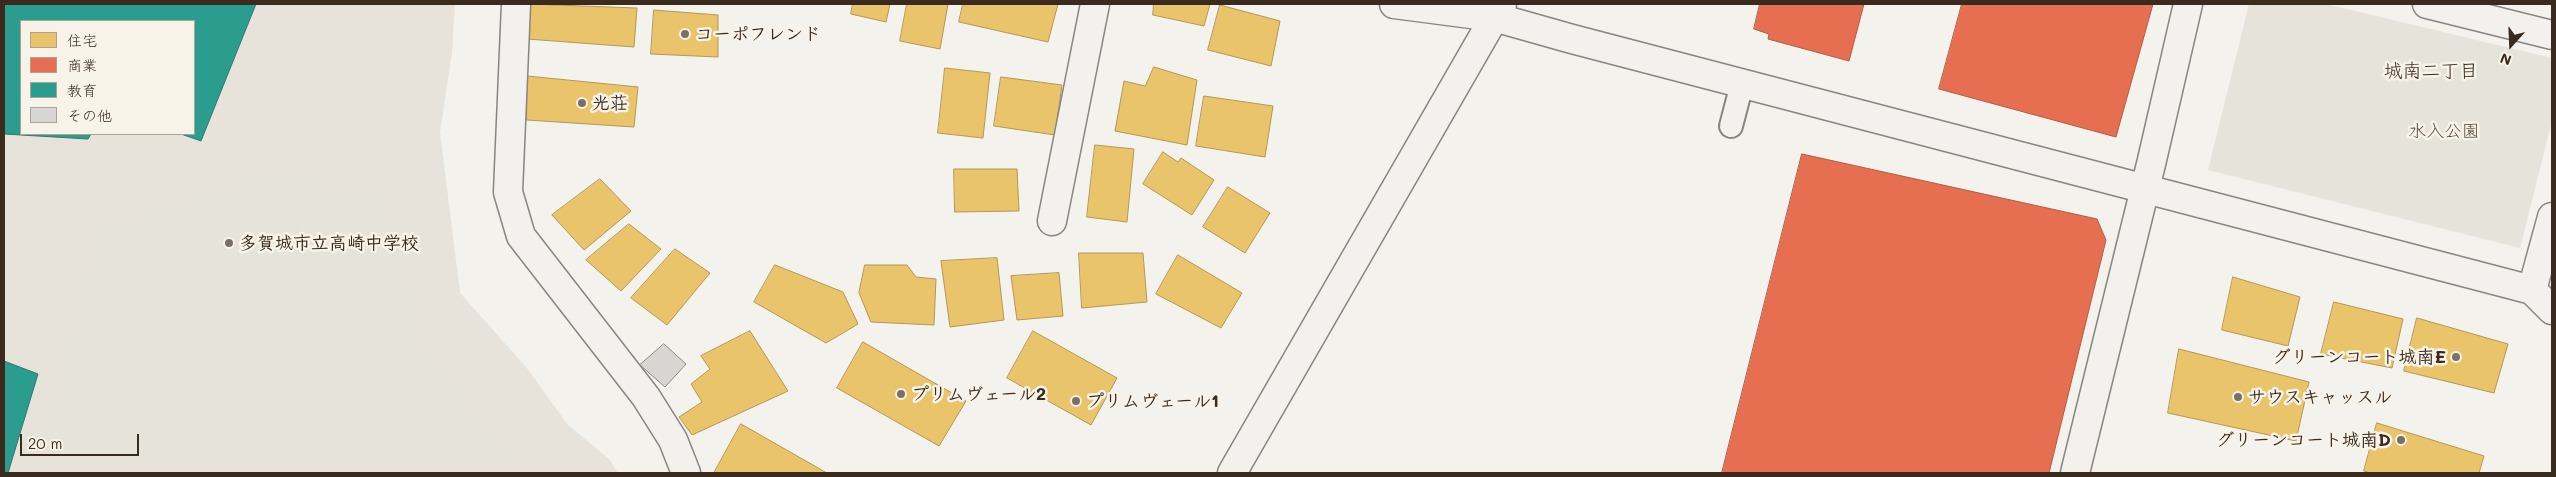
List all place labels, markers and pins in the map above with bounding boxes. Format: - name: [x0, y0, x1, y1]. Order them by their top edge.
- place label: コーポフレンド: [695, 23, 821, 45]
- marker: コーポフレンド: [679, 28, 691, 40]
- place label: 光荘: [592, 92, 628, 114]
- marker: 光荘: [576, 97, 588, 109]
- place label: 多賀城市立高崎中学校: [239, 232, 419, 254]
- marker: 多賀城市立高崎中学校: [223, 237, 235, 249]
- place label: グリーンコート城南E: [2272, 346, 2446, 368]
- marker: グリーンコート城南E: [2450, 351, 2462, 363]
- place label: プリムヴェール2: [911, 383, 1046, 405]
- place label: サウスキャッスル: [2248, 386, 2392, 408]
- marker: プリムヴェール2: [895, 388, 907, 400]
- place label: プリムヴェール1: [1086, 390, 1219, 412]
- marker: サウスキャッスル: [2232, 391, 2244, 403]
- marker: プリムヴェール1: [1070, 395, 1082, 407]
- place label: グリーンコート城南D: [2216, 429, 2391, 451]
- marker: グリーンコート城南D: [2395, 434, 2407, 446]

